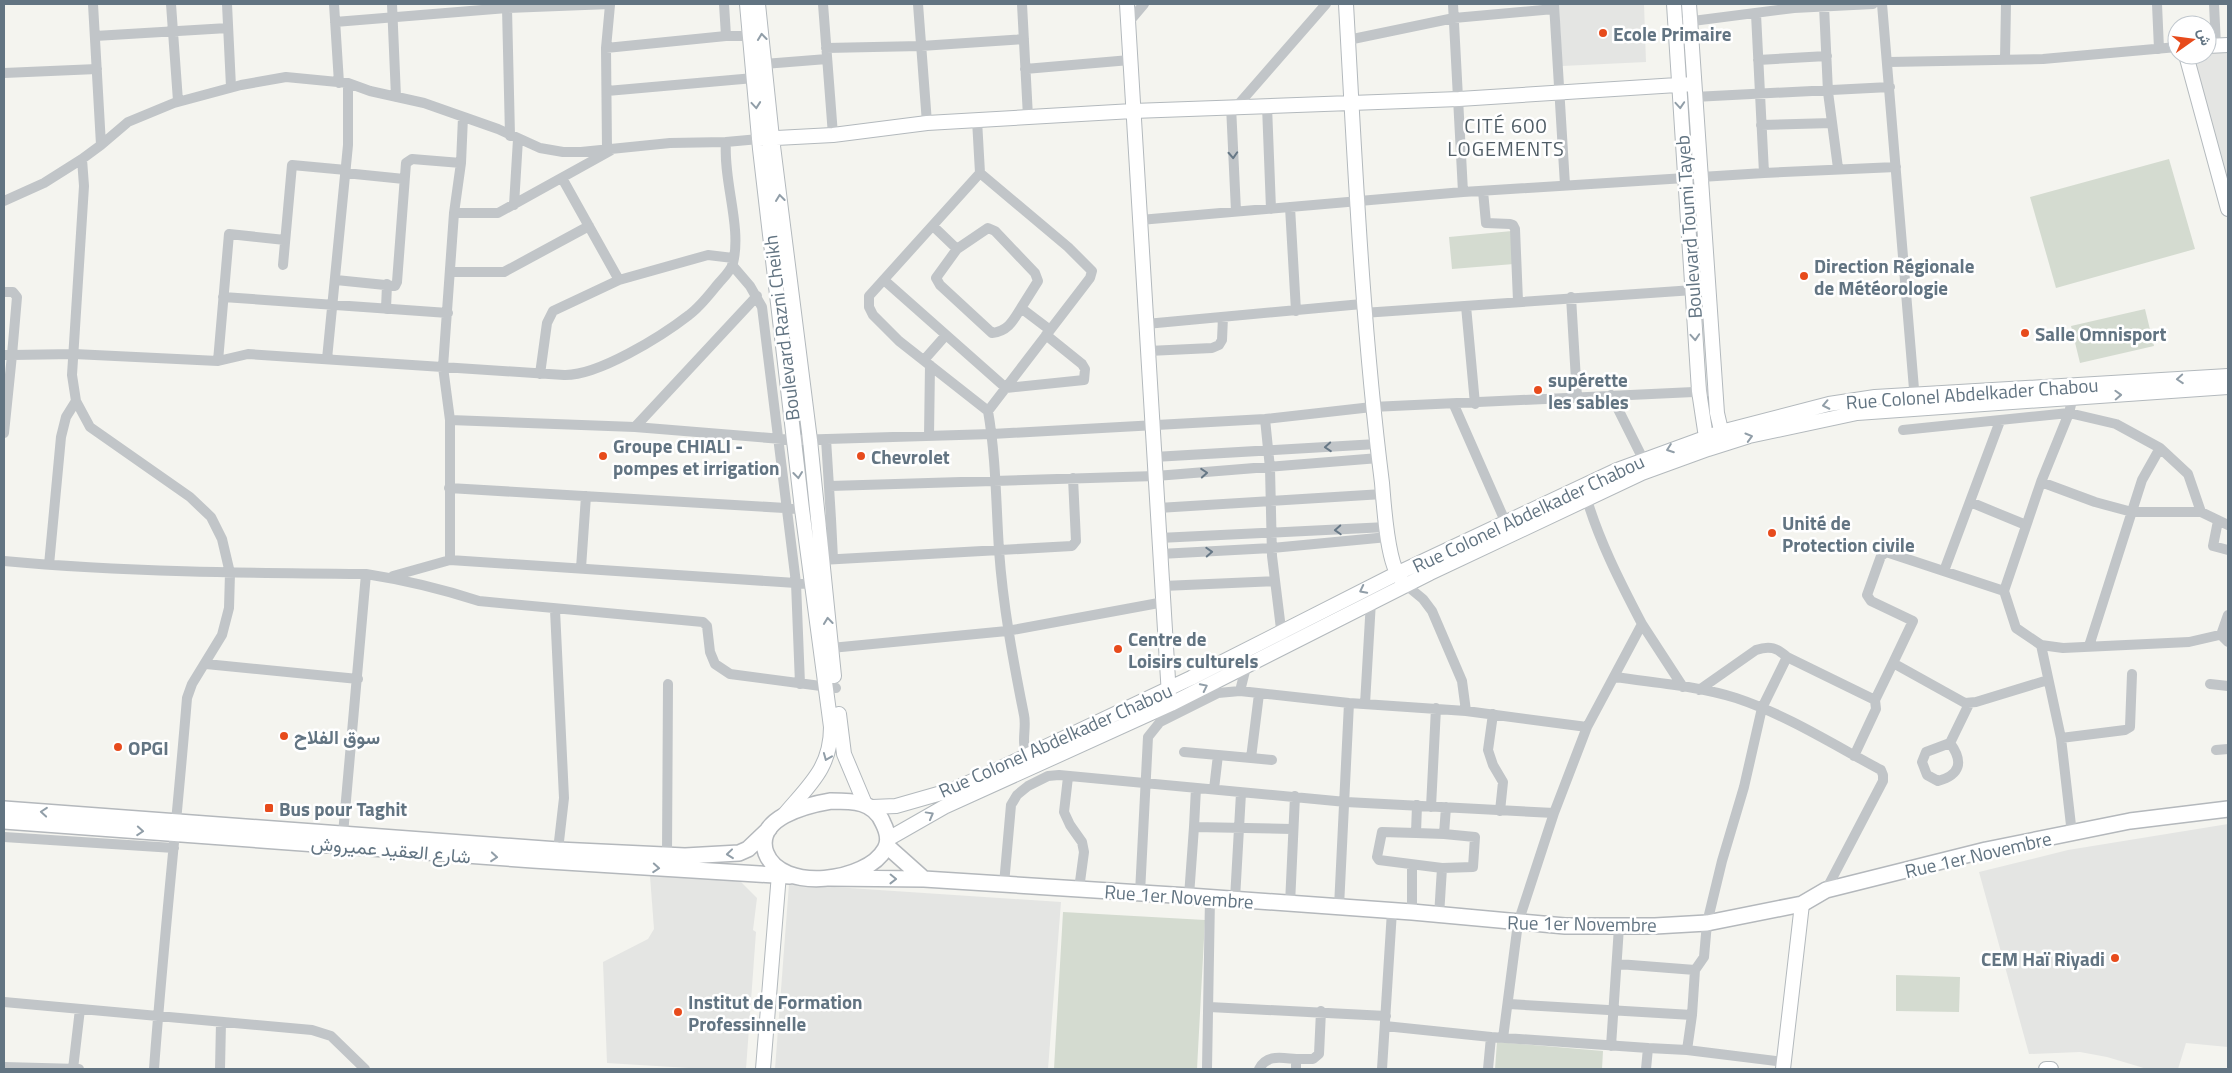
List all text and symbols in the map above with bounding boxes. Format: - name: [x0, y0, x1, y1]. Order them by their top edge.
- north arrow: [2167, 15, 2217, 65]
- place label: Ecole Primaire: [1613, 19, 1732, 48]
- text: ش: [2193, 26, 2217, 48]
- marker: Ecole Primaire: [1597, 27, 1609, 39]
- one-way arrow: [757, 33, 768, 41]
- one-way arrow: [750, 101, 761, 109]
- one-way arrow: [1674, 101, 1685, 109]
- district label: CITÉ 600 LOGEMENTS: [1447, 110, 1565, 164]
- street label: Boulevard Toumi Tayeb: [1667, 134, 1709, 320]
- one-way arrow: [1228, 151, 1239, 159]
- one-way arrow: [775, 194, 786, 202]
- street label: Boulevard Razni Cheikh: [755, 234, 807, 422]
- place label: Direction Régionale de Météorologie: [1814, 251, 1975, 302]
- marker: Direction Régionale de Météorologie: [1798, 270, 1810, 282]
- place label: Salle Omnisport: [2035, 319, 2166, 348]
- marker: Salle Omnisport: [2019, 327, 2031, 339]
- one-way arrow: [1690, 333, 1701, 341]
- place label: supérette les sables: [1548, 365, 1629, 416]
- street label: Rue Colonel Abdelkader Chabou: [1845, 370, 2099, 416]
- one-way arrow: [2175, 374, 2183, 385]
- marker: supérette les sables: [1532, 384, 1544, 396]
- one-way arrow: [2114, 390, 2122, 401]
- one-way arrow: [1821, 399, 1830, 410]
- place label: Groupe CHIALI - pompes et irrigation: [613, 431, 780, 482]
- one-way arrow: [1744, 432, 1752, 442]
- one-way arrow: [1324, 441, 1332, 452]
- place label: Chevrolet: [871, 442, 950, 471]
- one-way arrow: [1666, 443, 1674, 453]
- street label: Rue Colonel Abdelkader Chabou: [1407, 446, 1649, 580]
- marker: Groupe CHIALI - pompes et irrigation: [597, 450, 609, 462]
- marker: Chevrolet: [855, 450, 867, 462]
- one-way arrow: [1200, 467, 1208, 478]
- one-way arrow: [792, 471, 803, 479]
- place label: Unité de Protection civile: [1782, 508, 1915, 559]
- one-way arrow: [1334, 524, 1342, 535]
- marker: Unité de Protection civile: [1766, 527, 1778, 539]
- one-way arrow: [1205, 546, 1213, 557]
- one-way arrow: [1359, 584, 1368, 594]
- one-way arrow: [823, 616, 834, 624]
- place label: Centre de Loisirs culturels: [1128, 624, 1258, 675]
- marker: Centre de Loisirs culturels: [1112, 643, 1124, 655]
- street label: Rue Colonel Abdelkader Chabou: [934, 675, 1176, 805]
- one-way arrow: [1199, 683, 1208, 693]
- place label: سوق الفلاح: [294, 722, 380, 751]
- marker: سوق الفلاح: [278, 730, 290, 742]
- place label: OPGI: [128, 733, 169, 762]
- marker: OPGI: [112, 741, 124, 753]
- one-way arrow: [823, 752, 833, 761]
- place label: Bus pour Taghit: [279, 794, 407, 823]
- marker: Bus pour Taghit: [263, 802, 275, 814]
- one-way arrow: [40, 807, 48, 818]
- one-way arrow: [925, 811, 934, 821]
- street label: Rue 1er Novembre: [1902, 823, 2054, 885]
- one-way arrow: [136, 825, 144, 836]
- street label: شارع العقيد عميروش: [310, 828, 472, 870]
- one-way arrow: [725, 848, 733, 859]
- one-way arrow: [490, 851, 498, 862]
- one-way arrow: [652, 862, 660, 873]
- one-way arrow: [890, 873, 898, 884]
- street label: Rue 1er Novembre: [1103, 876, 1255, 916]
- street label: Rue 1er Novembre: [1507, 907, 1657, 939]
- place label: CEM Haï Riyadi: [1981, 944, 2105, 973]
- marker: CEM Haï Riyadi: [2109, 952, 2121, 964]
- place label: Institut de Formation Professinnelle: [688, 987, 863, 1038]
- marker: Institut de Formation Professinnelle: [672, 1006, 684, 1018]

